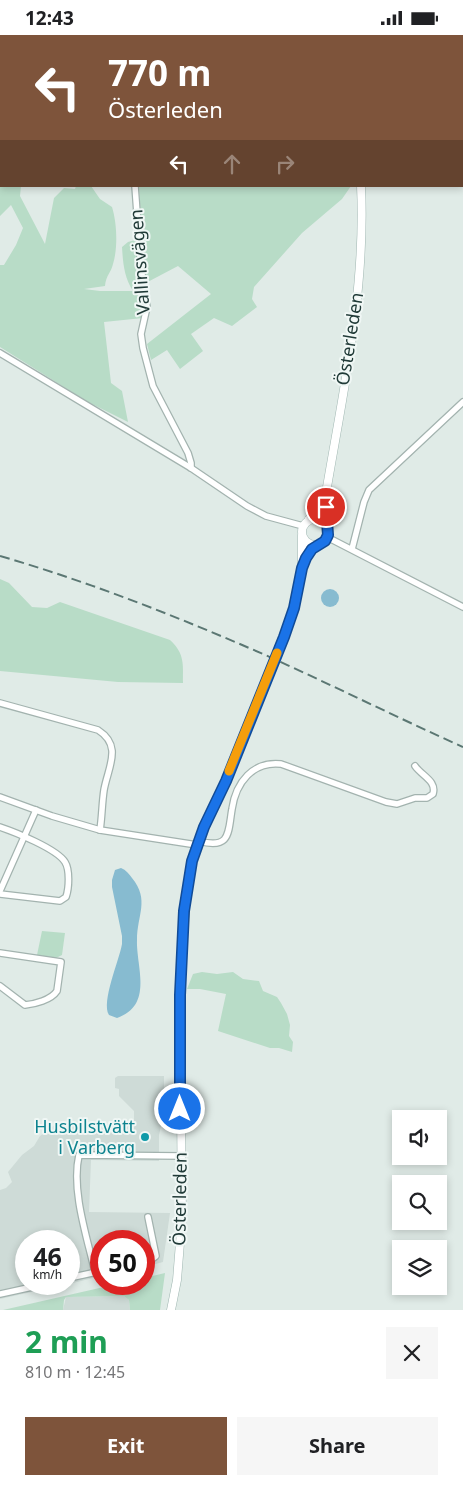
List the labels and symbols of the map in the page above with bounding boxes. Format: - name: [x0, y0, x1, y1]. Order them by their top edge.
- street label: Vallinsvägen: [123, 208, 155, 316]
- street label: Österleden: [330, 291, 368, 387]
- pin: [305, 486, 347, 528]
- position arrow: [153, 1082, 205, 1134]
- place label: Husbilstvätt i Varberg: [34, 1114, 135, 1159]
- marker: Husbilstvätt i Varberg: [139, 1131, 151, 1143]
- street label: Österleden: [166, 1152, 192, 1246]
- speed limit sign: 50: [90, 1230, 155, 1295]

